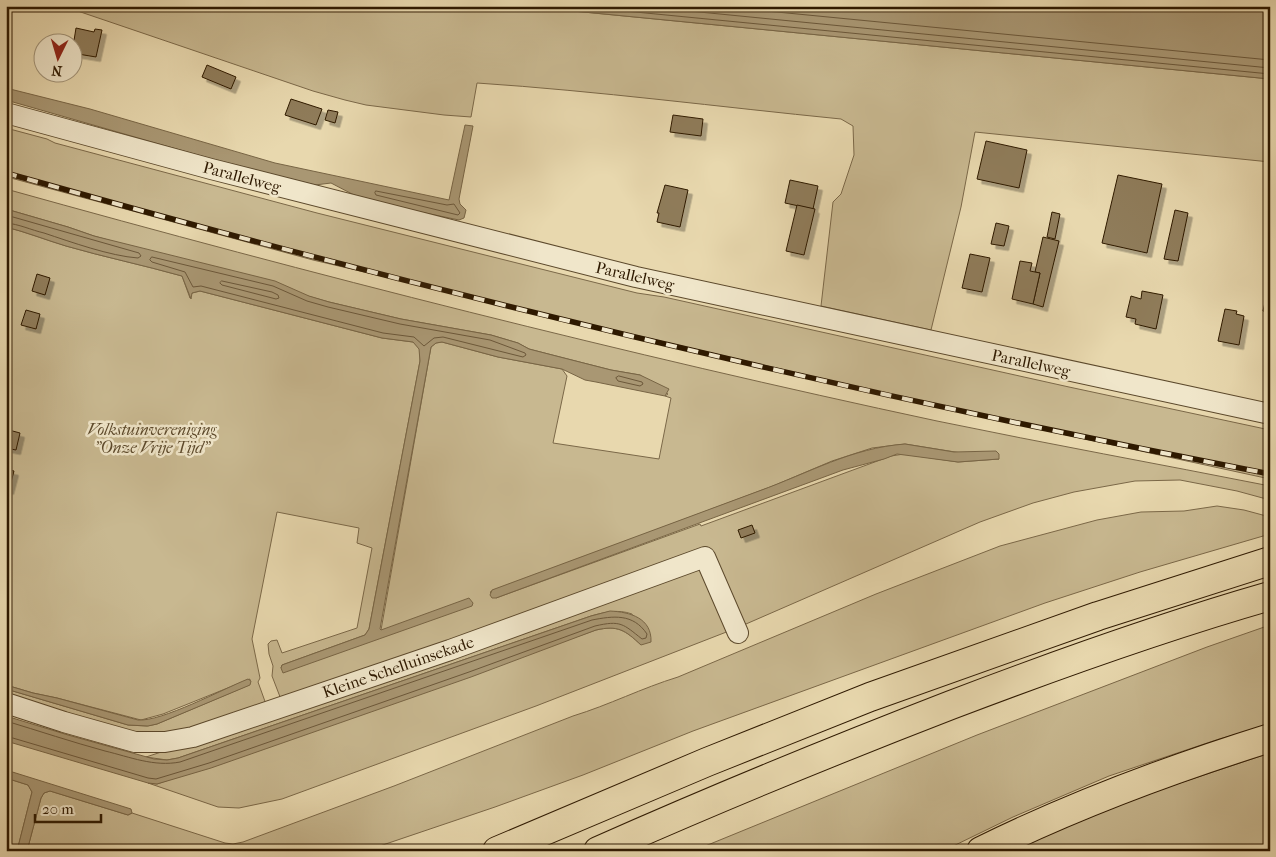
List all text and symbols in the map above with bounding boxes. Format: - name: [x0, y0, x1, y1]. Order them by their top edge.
- north arrow: [32, 32, 82, 82]
- text: N: [51, 61, 63, 79]
- street label: Parallelweg: [201, 157, 284, 197]
- street label: Parallelweg: [594, 258, 677, 294]
- street label: Parallelweg: [990, 345, 1073, 381]
- park label: Volkstuinvereniging "Onze Vrije Tijd": [87, 420, 217, 457]
- street label: Kleine Schelluinsekade: [320, 632, 476, 702]
- scale bar: [35, 792, 101, 824]
- text: 20 m: [42, 800, 74, 818]

